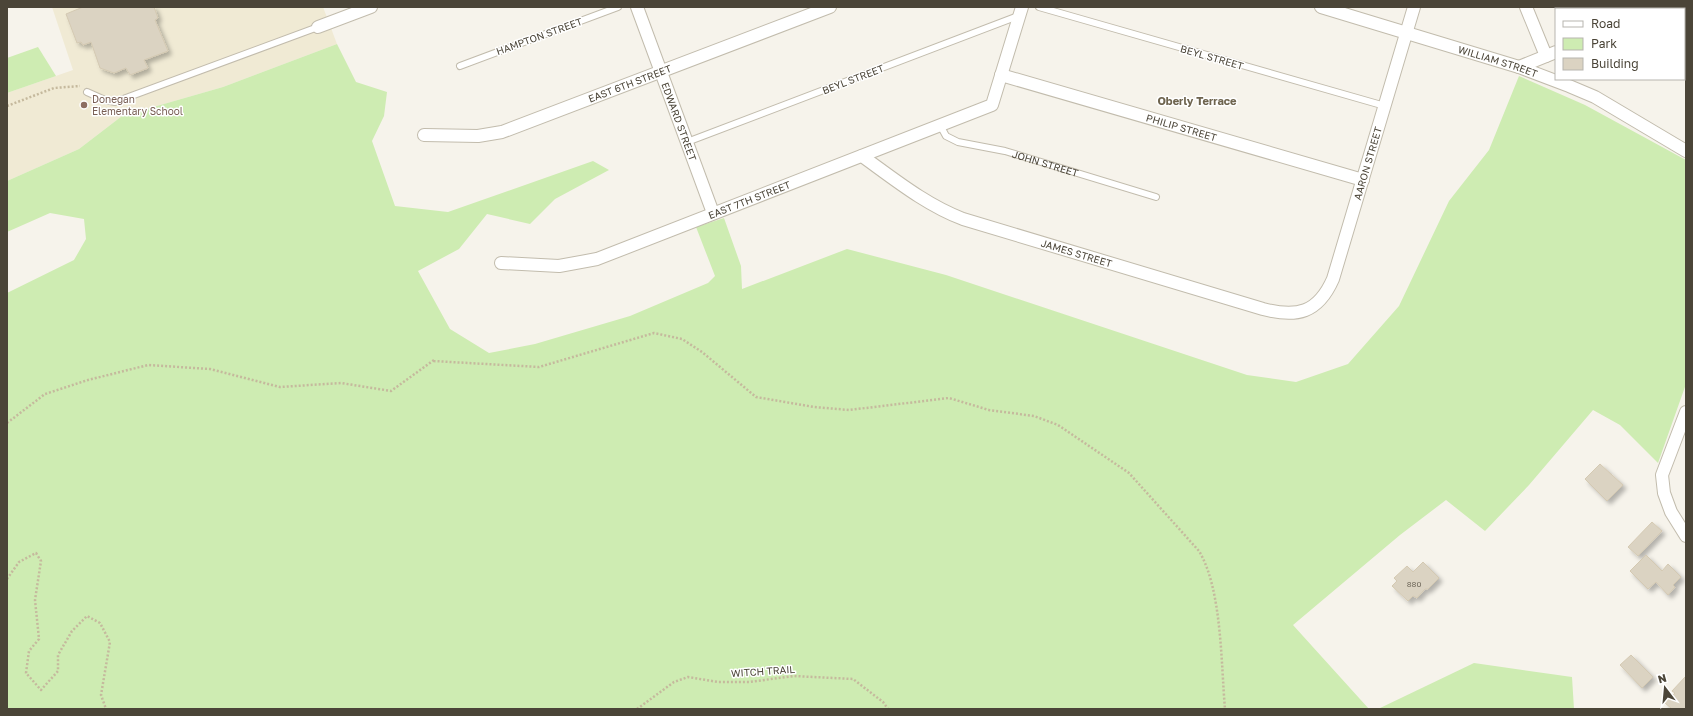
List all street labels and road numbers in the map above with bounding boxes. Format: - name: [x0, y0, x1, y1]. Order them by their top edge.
- street label: HAMPTON STREET: [494, 15, 584, 57]
- street label: BEYL STREET: [1179, 42, 1245, 72]
- street label: WILLIAM STREET: [1457, 43, 1539, 80]
- street label: EAST 6TH STREET: [586, 62, 673, 105]
- street label: BEYL STREET: [820, 62, 886, 96]
- street label: EDWARD STREET: [659, 81, 699, 162]
- street label: PHILIP STREET: [1145, 111, 1218, 143]
- street label: AARON STREET: [1351, 125, 1384, 201]
- street label: JOHN STREET: [1011, 148, 1080, 179]
- street label: EAST 7TH STREET: [706, 178, 792, 221]
- street label: JAMES STREET: [1040, 237, 1113, 269]
- street label: WITCH TRAIL: [731, 663, 796, 679]

